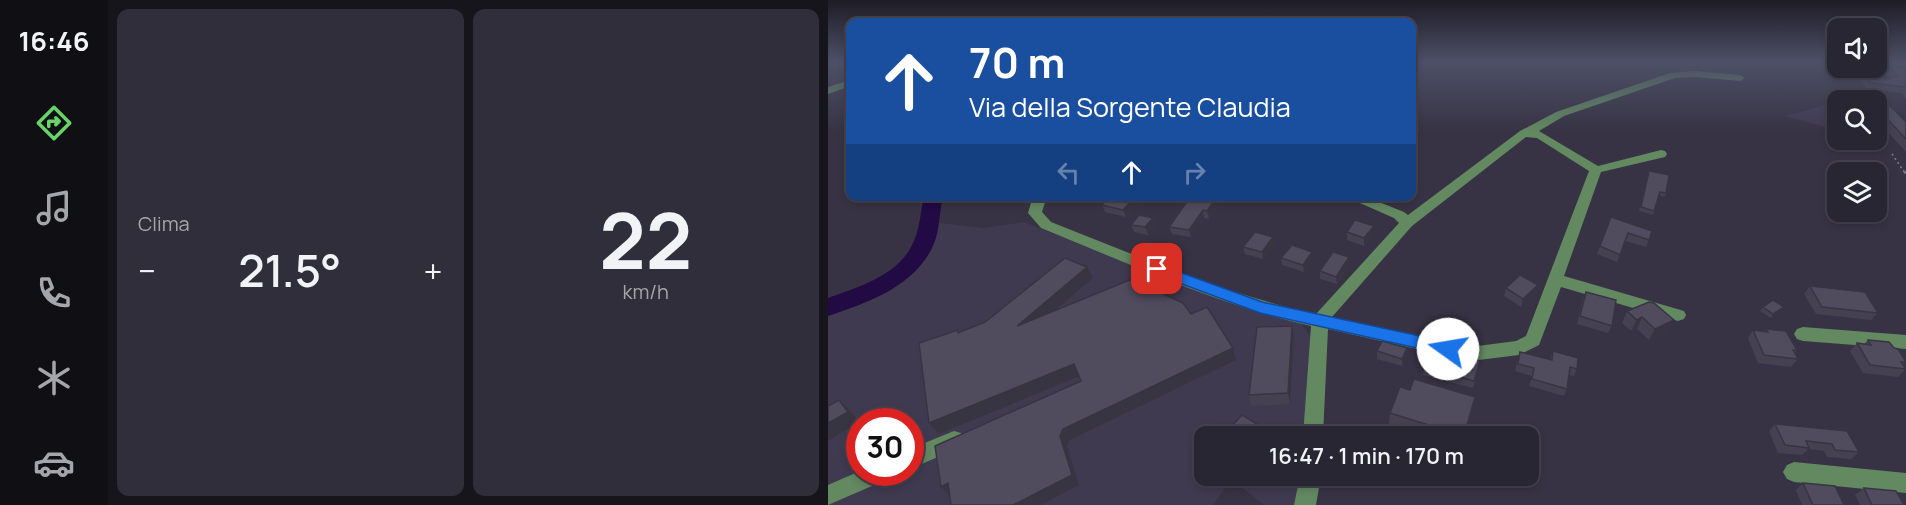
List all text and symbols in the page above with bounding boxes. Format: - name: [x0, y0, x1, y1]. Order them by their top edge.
- map controls: [1827, 18, 1887, 222]
- button: sound: [1827, 18, 1887, 78]
- text: 16:46: [18, 22, 90, 59]
- text: 70 m: [969, 33, 1065, 91]
- icon: ahead: [870, 42, 948, 120]
- text: Via della Sorgente Claudia: [969, 88, 1291, 125]
- button: search: [1827, 90, 1887, 150]
- icon: directions: [33, 102, 75, 144]
- icon: left: [1052, 156, 1085, 189]
- icon: ahead: [1115, 156, 1148, 189]
- icon: right: [1178, 156, 1211, 189]
- button: layers: [1827, 162, 1887, 222]
- text: 22: [599, 186, 692, 292]
- icon: music: [33, 187, 75, 229]
- text: Clima: [138, 210, 190, 237]
- text: 21.5°: [238, 239, 341, 301]
- pin: [1131, 243, 1182, 294]
- text: −: [138, 248, 156, 293]
- text: +: [423, 248, 443, 293]
- icon: arrive: [1140, 252, 1173, 285]
- icon: phone: [33, 272, 75, 314]
- text: km/h: [622, 278, 669, 305]
- position arrow: [1416, 317, 1480, 381]
- icon: climate: [33, 357, 75, 399]
- speed limit sign: 30: [846, 408, 924, 486]
- text: 16:47 · 1 min · 170 m: [1269, 441, 1464, 471]
- icon: car: [33, 442, 75, 484]

